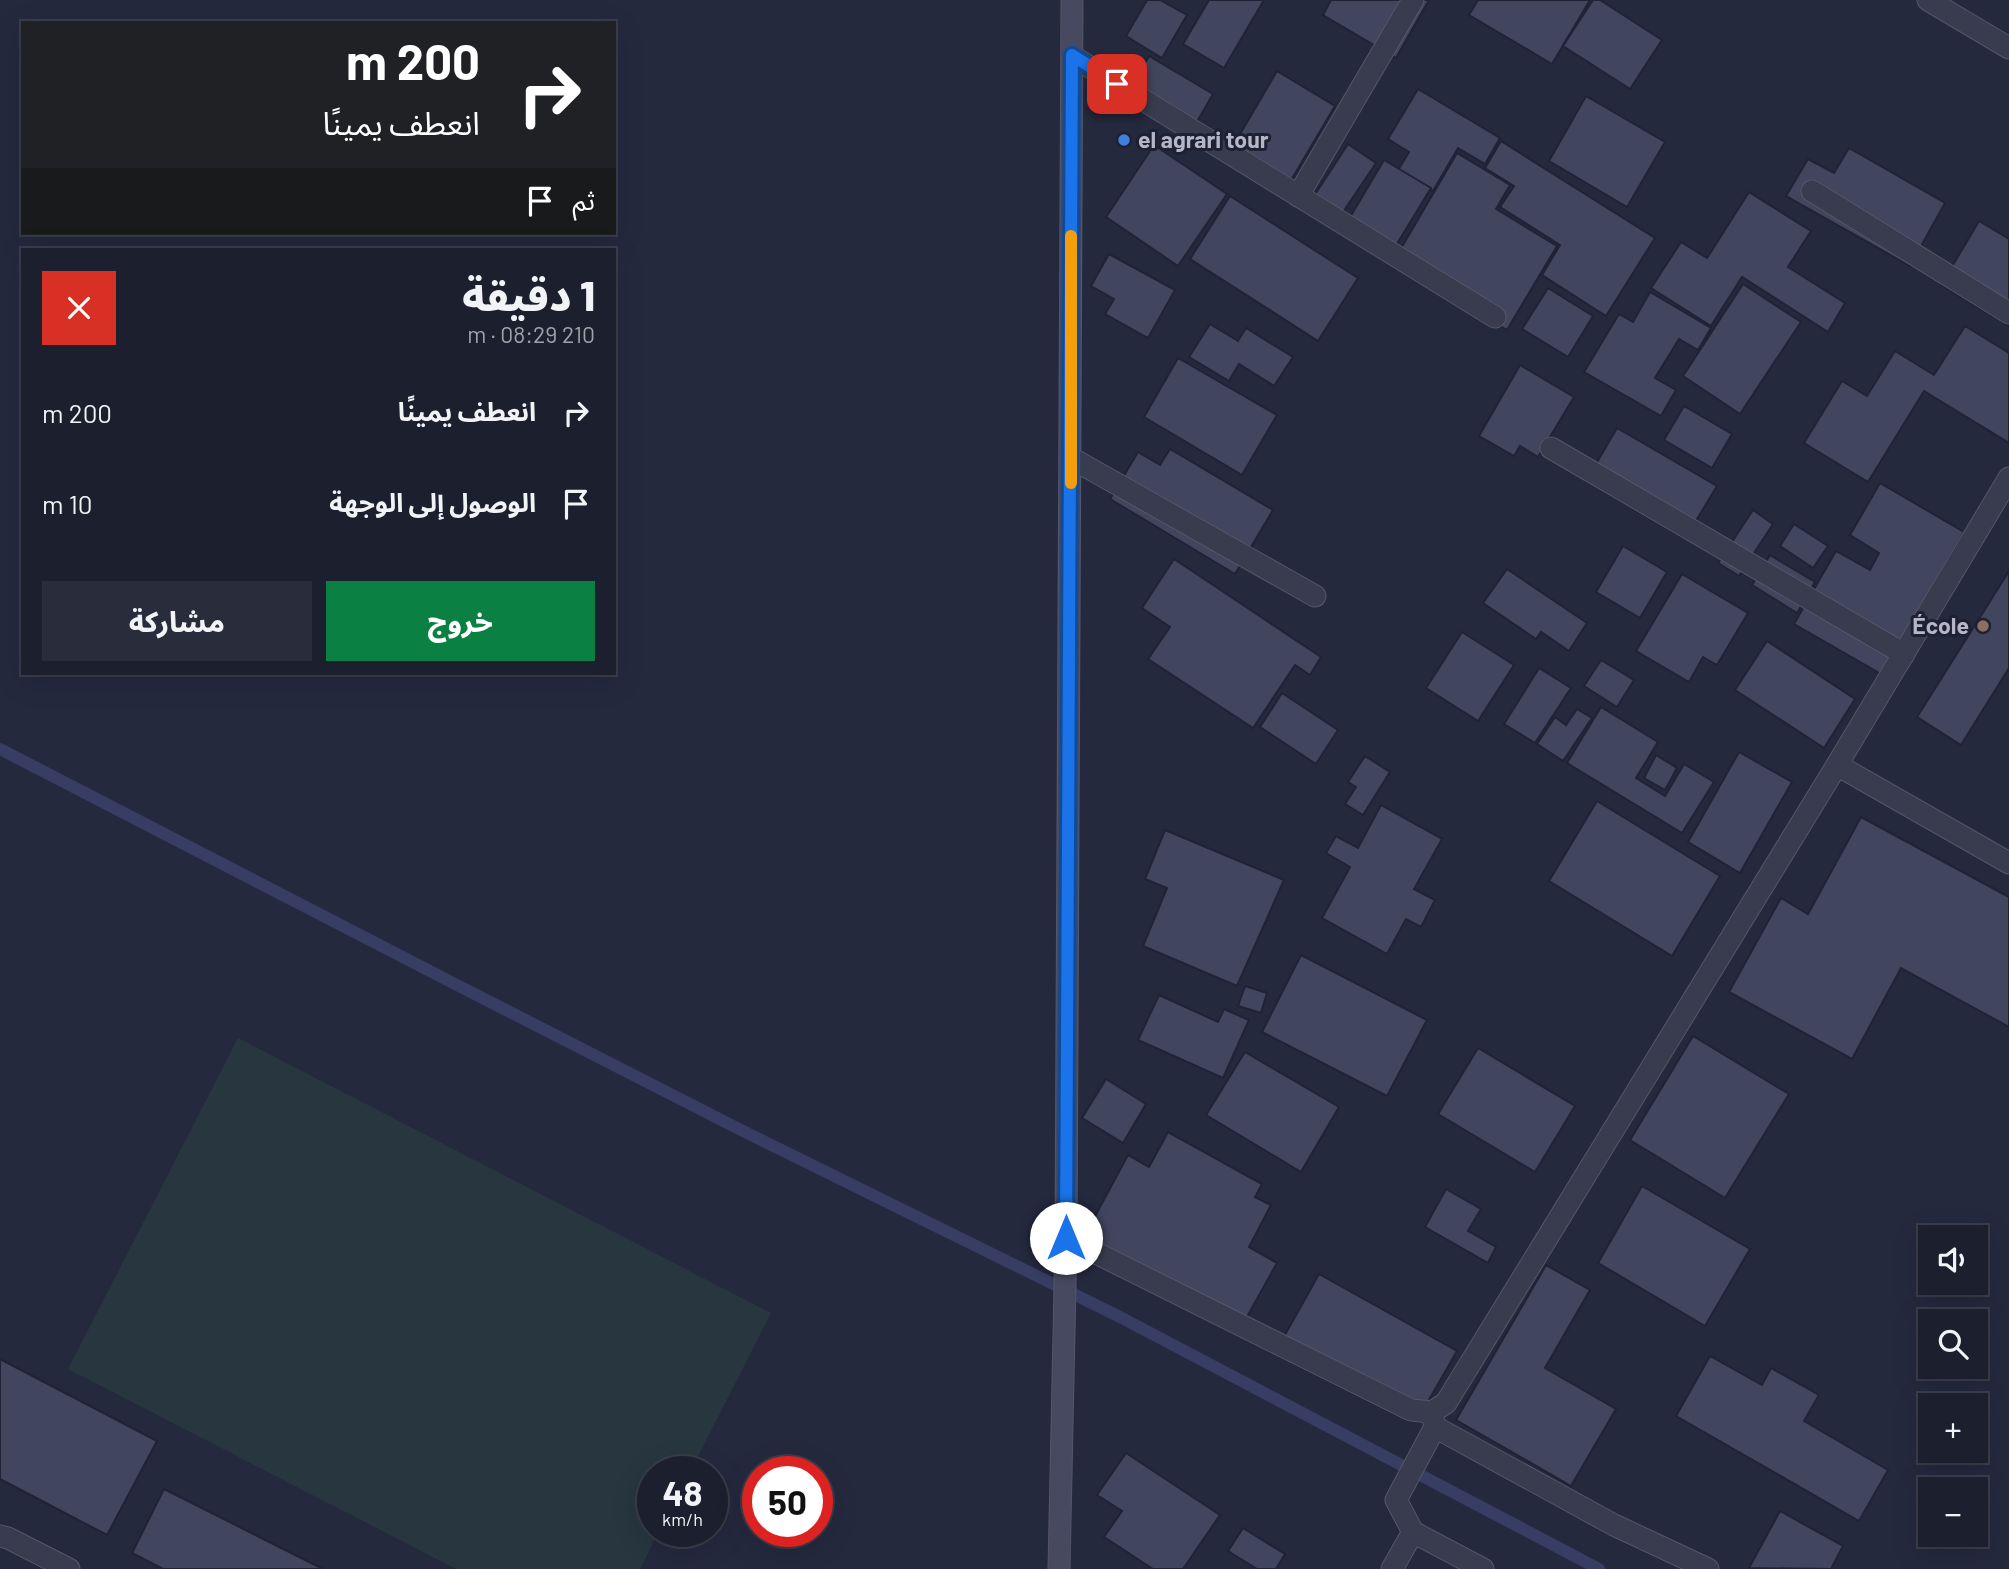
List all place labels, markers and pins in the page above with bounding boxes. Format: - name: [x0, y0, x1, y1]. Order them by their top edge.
- pin: [1087, 54, 1147, 114]
- place label: el agrari tour: [1138, 125, 1269, 153]
- marker: el agrari tour: [1116, 132, 1132, 148]
- place label: École: [1912, 611, 1969, 639]
- marker: École: [1975, 618, 1991, 634]

